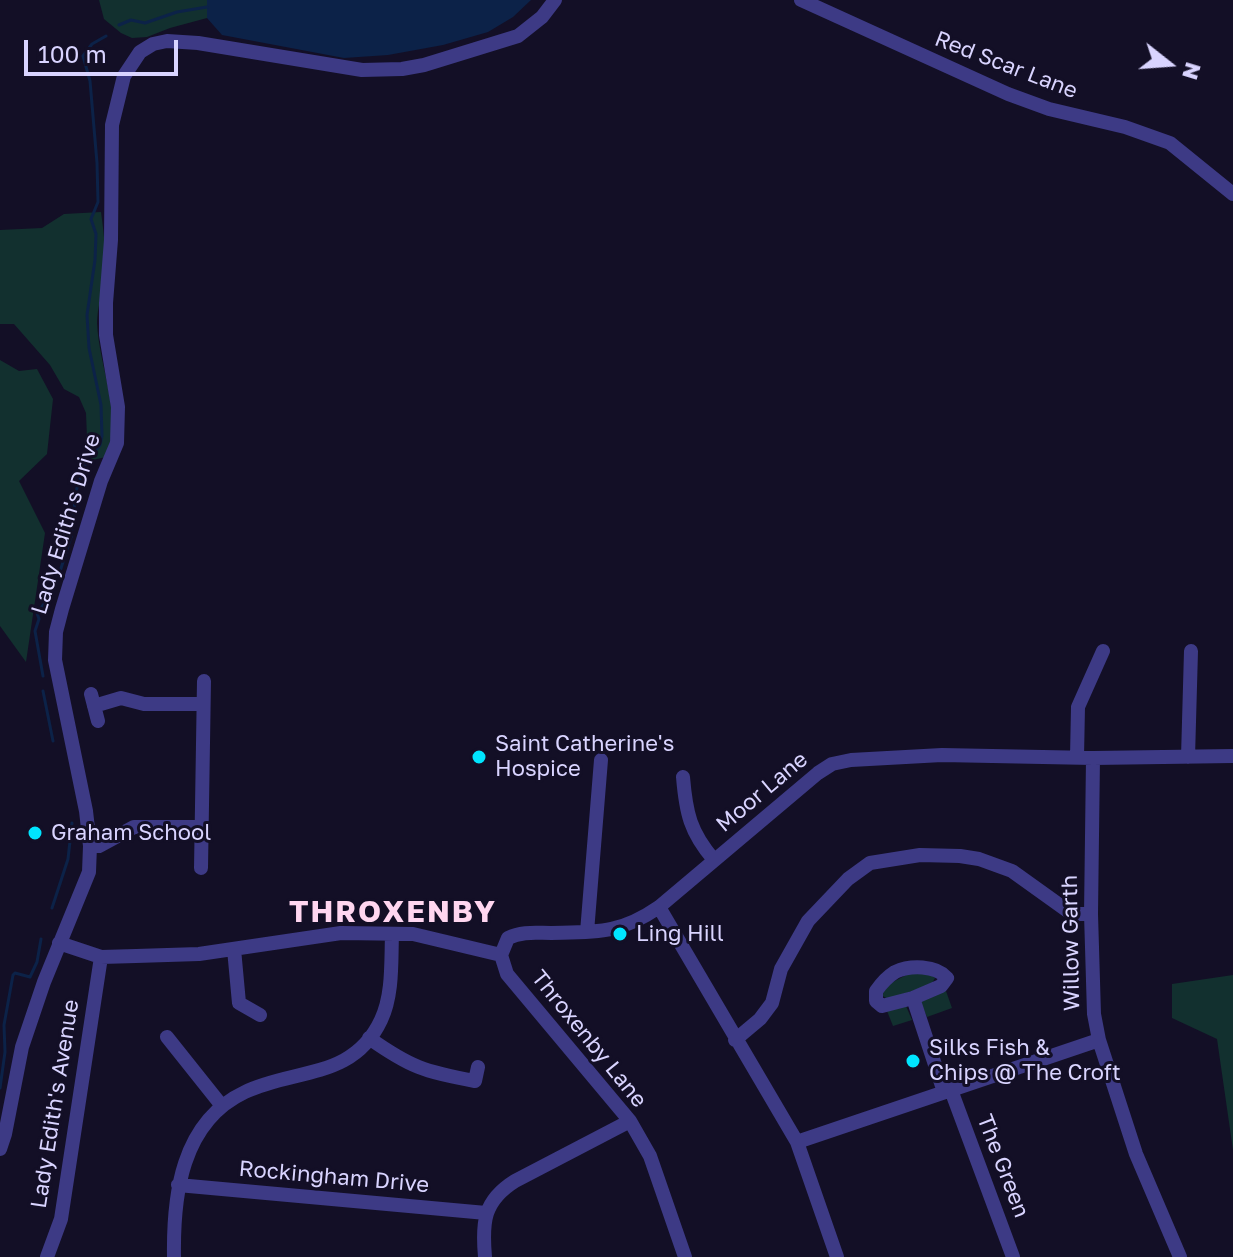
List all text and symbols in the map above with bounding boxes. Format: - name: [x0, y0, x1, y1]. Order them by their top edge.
- scale bar: [28, 24, 182, 74]
- north arrow: [1129, 24, 1209, 104]
- street label: Red Scar Lane: [931, 26, 1081, 104]
- text: 100 m: [38, 39, 107, 68]
- text: N: [1177, 59, 1208, 83]
- street label: Lady Edith's Drive: [26, 430, 106, 618]
- place label: Saint Catherine's Hospice: [495, 731, 674, 782]
- street label: Moor Lane: [711, 746, 813, 838]
- marker: Saint Catherine's Hospice: [470, 748, 488, 766]
- place label: Graham School: [51, 820, 211, 846]
- marker: Graham School: [26, 824, 44, 842]
- street label: Willow Garth: [1057, 875, 1085, 1011]
- district label: THROXENBY: [289, 894, 497, 930]
- place label: Ling Hill: [636, 921, 724, 947]
- marker: Ling Hill: [611, 925, 629, 943]
- street label: Throxenby Lane: [526, 965, 652, 1113]
- street label: Lady Edith's Avenue: [25, 998, 85, 1210]
- place label: Silks Fish & Chips @ The Croft: [929, 1035, 1121, 1086]
- marker: Silks Fish & Chips @ The Croft: [904, 1052, 922, 1070]
- street label: The Green: [971, 1111, 1035, 1221]
- street label: Rockingham Drive: [238, 1156, 430, 1198]

